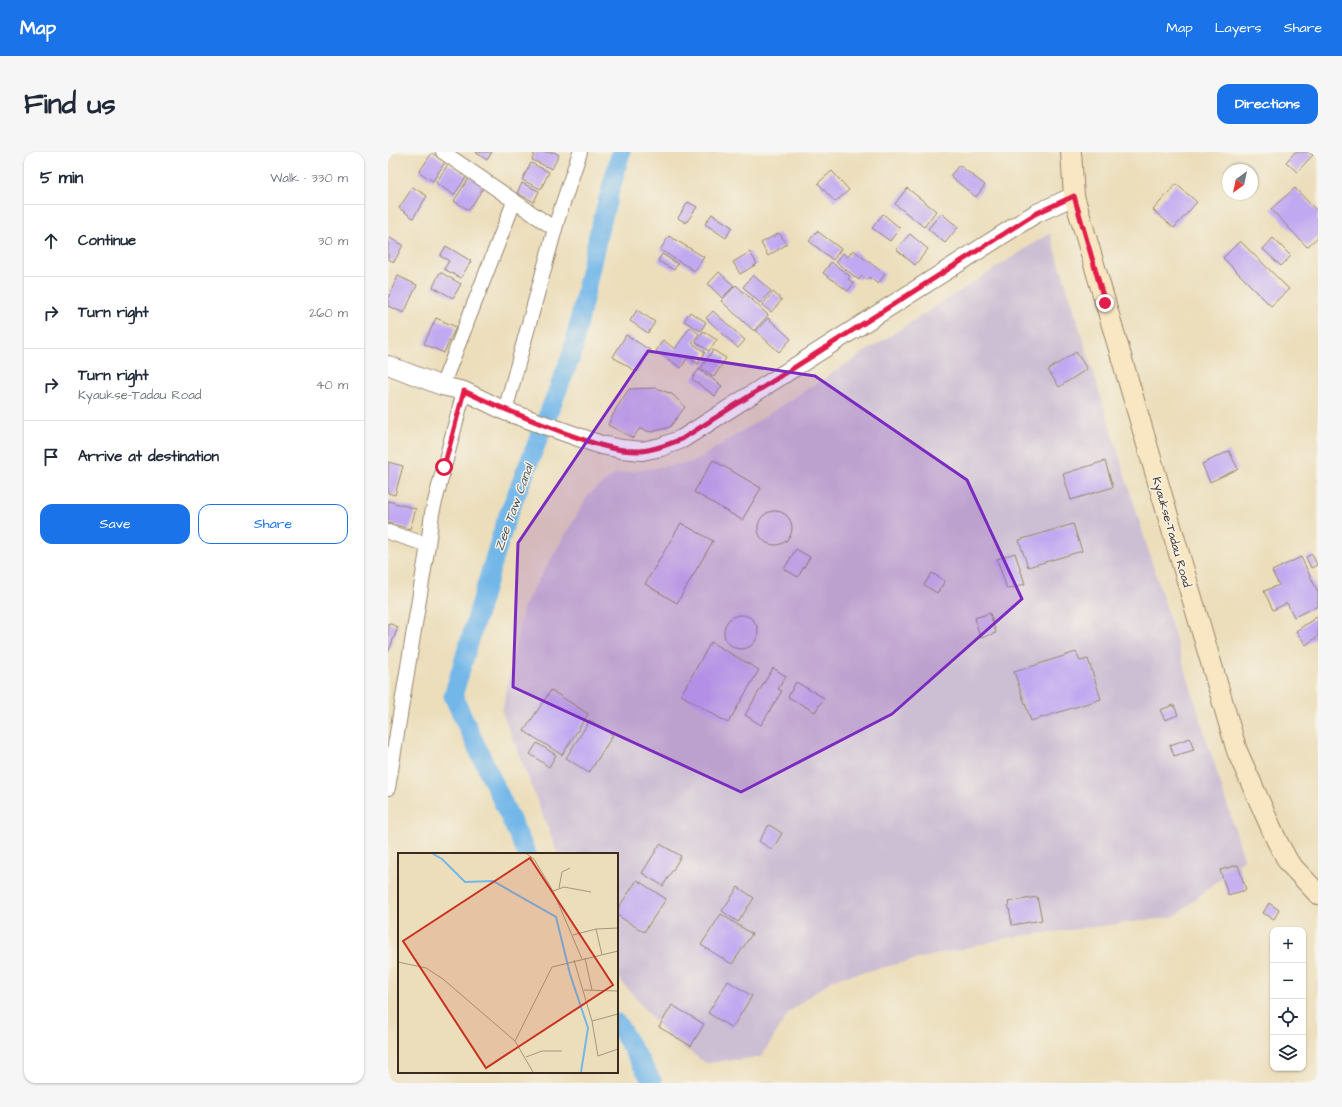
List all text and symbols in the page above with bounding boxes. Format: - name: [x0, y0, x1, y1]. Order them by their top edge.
- text: Map: [20, 15, 56, 42]
- text: Map: [1166, 18, 1193, 38]
- text: Layers: [1215, 18, 1262, 38]
- text: Share: [1284, 18, 1322, 38]
- button: Directions: [1217, 84, 1318, 124]
- text: Find us: [24, 85, 115, 124]
- north arrow: [1222, 164, 1258, 200]
- text: 5 min: [40, 166, 83, 190]
- text: Walk · 330 m: [270, 169, 348, 187]
- icon: ahead: [40, 230, 62, 252]
- text: Continue: [78, 230, 136, 251]
- text: 30 m: [318, 232, 348, 250]
- route end: [1096, 294, 1114, 312]
- icon: right: [40, 302, 62, 324]
- text: Turn right: [78, 302, 149, 323]
- text: 260 m: [309, 304, 348, 322]
- text: Turn right: [78, 365, 149, 386]
- icon: right: [40, 374, 62, 396]
- text: 40 m: [316, 376, 348, 394]
- text: Kyaukse-Tadau Road: [78, 386, 201, 404]
- icon: arrive: [40, 446, 62, 468]
- text: Arrive at destination: [78, 446, 219, 467]
- route start: [435, 458, 453, 476]
- water label: Zee Taw Canal: [490, 460, 539, 553]
- street label: Kyaukse-Tadau Road: [1147, 475, 1195, 590]
- button: Save: [40, 504, 190, 544]
- button: Share: [198, 504, 348, 544]
- inset map: [398, 853, 618, 1073]
- map controls: [1270, 927, 1306, 1071]
- button: +: [1270, 927, 1306, 963]
- button: −: [1270, 963, 1306, 999]
- button: locate: [1270, 999, 1306, 1035]
- button: layers: [1270, 1035, 1306, 1071]

